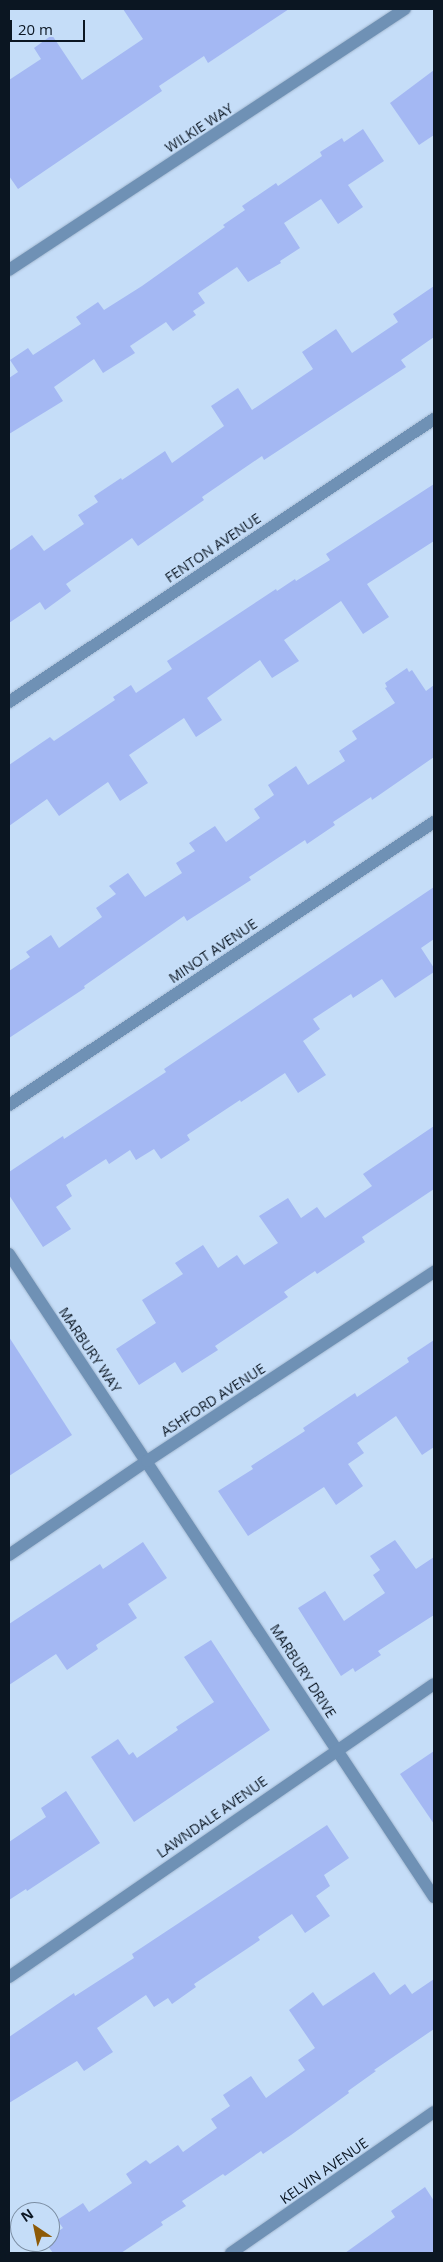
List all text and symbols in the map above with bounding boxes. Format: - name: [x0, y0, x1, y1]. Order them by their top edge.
- scale bar: [12, 10, 88, 42]
- text: 20 m: [18, 19, 53, 39]
- street label: WILKIE WAY: [162, 100, 236, 156]
- street label: FENTON AVENUE: [162, 510, 264, 586]
- street label: MINOT AVENUE: [166, 915, 260, 987]
- street label: MARBURY WAY: [55, 1304, 125, 1396]
- street label: ASHFORD AVENUE: [158, 1360, 268, 1440]
- street label: MARBURY DRIVE: [266, 1621, 340, 1721]
- street label: LAWNDALE AVENUE: [154, 1773, 270, 1861]
- street label: KELVIN AVENUE: [277, 2134, 371, 2208]
- north arrow: [10, 2202, 60, 2252]
- text: N: [17, 2204, 37, 2226]

